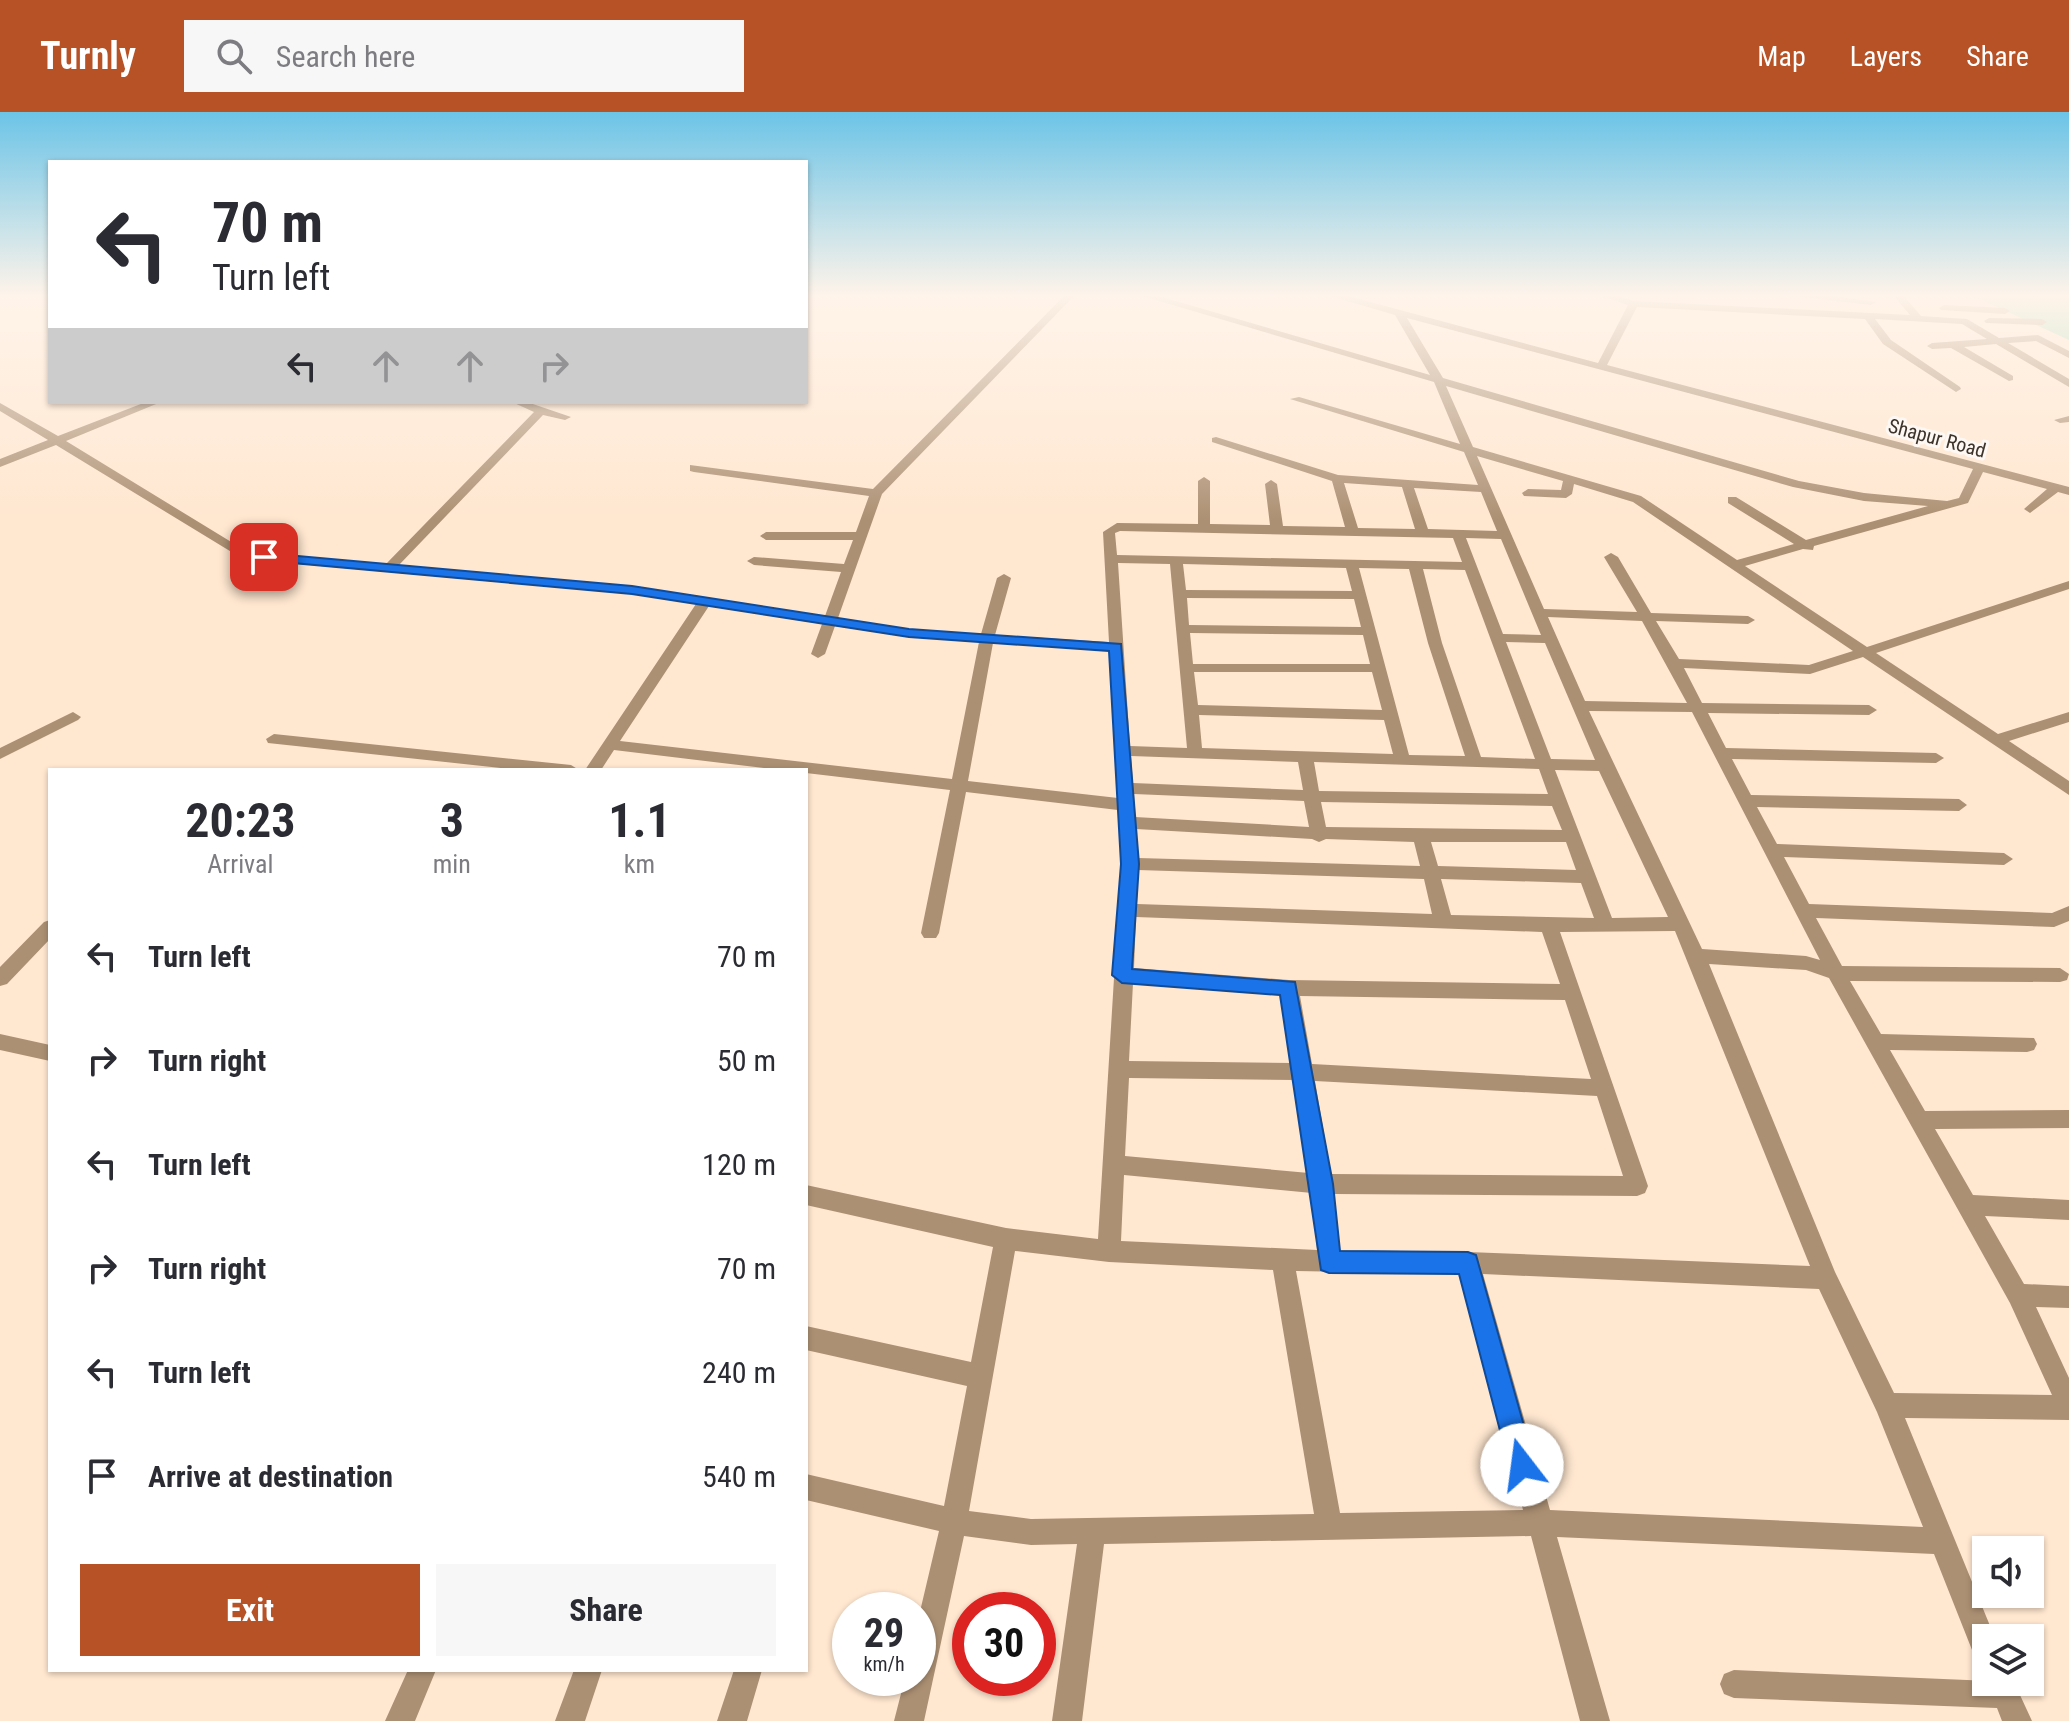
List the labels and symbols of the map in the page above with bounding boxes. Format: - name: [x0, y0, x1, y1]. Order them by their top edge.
- street label: Shapur Road: [1886, 413, 1988, 463]
- pin: [230, 523, 298, 591]
- position arrow: [1480, 1423, 1564, 1507]
- speed limit sign: 30: [952, 1592, 1056, 1696]

